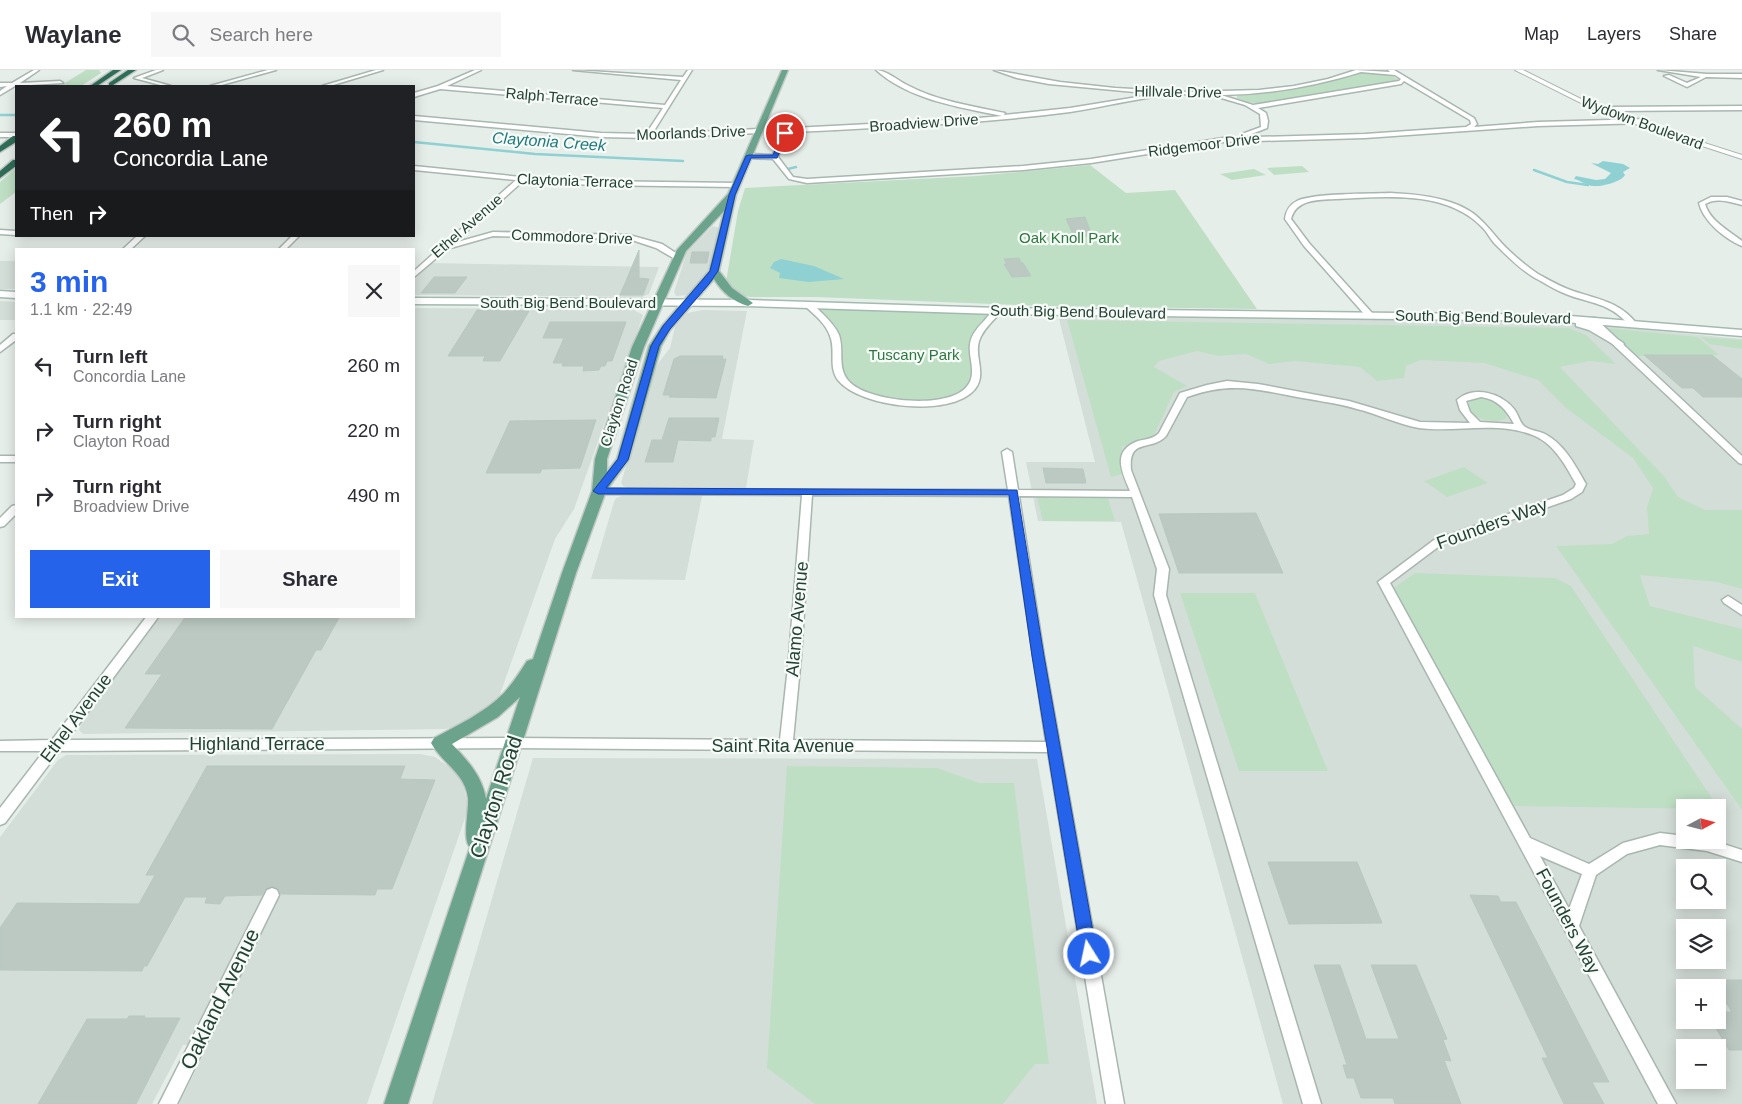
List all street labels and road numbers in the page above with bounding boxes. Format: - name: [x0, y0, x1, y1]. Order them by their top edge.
- street label: Hillvale Drive: [1134, 82, 1222, 101]
- street label: Ralph Terrace: [505, 84, 599, 109]
- street label: Wydown Boulevard: [1579, 92, 1706, 153]
- street label: Broadview Drive: [869, 110, 979, 135]
- street label: Moorlands Drive: [636, 122, 746, 143]
- street label: Ridgemoor Drive: [1147, 129, 1261, 160]
- street label: Claytonia Terrace: [517, 170, 634, 191]
- street label: Ethel Avenue: [428, 190, 506, 261]
- street label: Commodore Drive: [511, 226, 633, 247]
- street label: South Big Bend Boulevard: [480, 294, 656, 311]
- street label: South Big Bend Boulevard: [990, 301, 1166, 322]
- street label: South Big Bend Boulevard: [1395, 306, 1571, 327]
- street label: Clayton Road: [596, 357, 641, 449]
- street label: Founders Way: [1434, 495, 1550, 553]
- street label: Alamo Avenue: [782, 560, 812, 678]
- street label: Ethel Avenue: [36, 670, 116, 766]
- street label: Clayton Road: [465, 733, 526, 861]
- street label: Highland Terrace: [189, 734, 325, 754]
- street label: Saint Rita Avenue: [712, 736, 854, 756]
- street label: Founders Way: [1532, 865, 1604, 977]
- street label: Oakland Avenue: [176, 925, 264, 1073]

